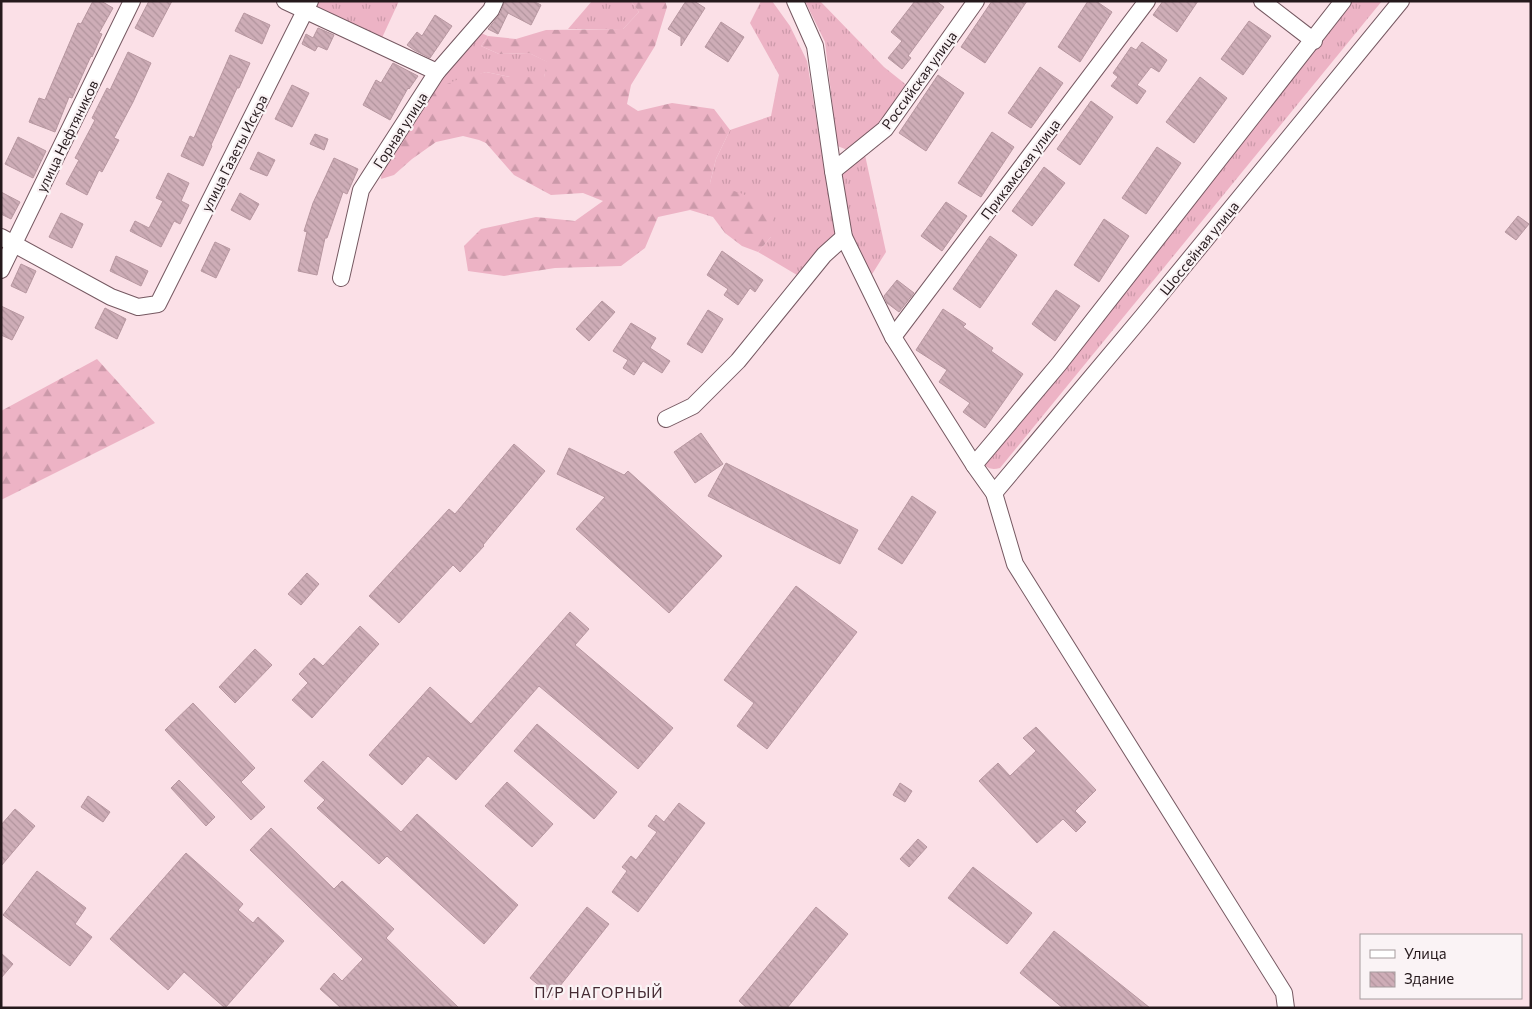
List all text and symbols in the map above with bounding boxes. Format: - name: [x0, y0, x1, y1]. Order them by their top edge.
- street label: Российская улица: [878, 28, 960, 132]
- street label: улица Нефтяников: [32, 77, 102, 195]
- street label: Горная улица: [369, 89, 431, 171]
- street label: улица Газеты Искра: [197, 92, 271, 214]
- street label: Прикамская улица: [977, 115, 1063, 223]
- street label: Шоссейная улица: [1156, 198, 1242, 298]
- legend: [1360, 934, 1522, 999]
- text: Улица: [1404, 944, 1446, 962]
- text: Здание: [1404, 969, 1454, 987]
- district label: П/Р НАГОРНЫЙ: [534, 983, 664, 1001]

